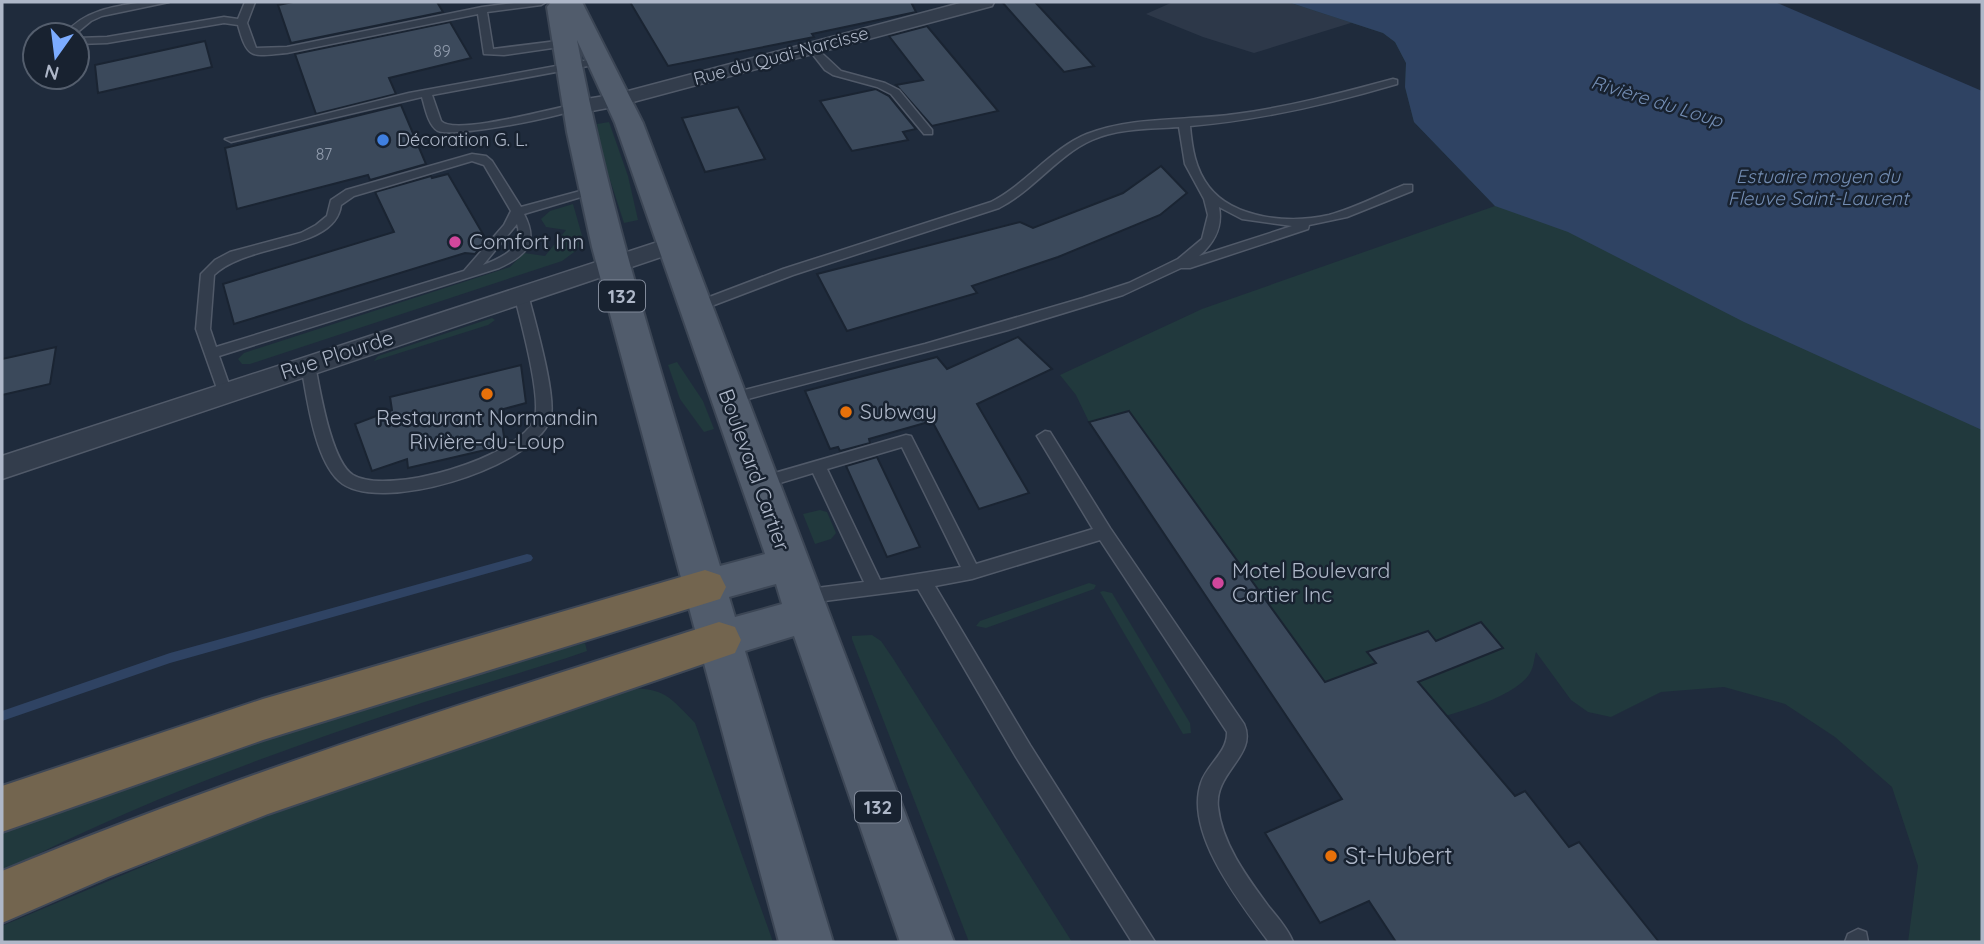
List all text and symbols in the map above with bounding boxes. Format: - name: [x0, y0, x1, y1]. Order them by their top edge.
- north arrow: [21, 21, 91, 91]
- street label: Rue du Quai-Narcisse: [691, 21, 871, 90]
- house number: 89: [433, 41, 451, 61]
- text: N: [42, 59, 62, 86]
- water label: Rivière du Loup: [1588, 70, 1727, 133]
- place label: Décoration G. L.: [397, 128, 528, 151]
- marker: Décoration G. L.: [375, 132, 391, 148]
- house number: 87: [316, 144, 332, 164]
- water label: Estuaire moyen du Fleuve Saint-Laurent: [1728, 164, 1911, 210]
- place label: Comfort Inn: [469, 228, 584, 254]
- marker: Comfort Inn: [447, 234, 463, 250]
- road number: 132: [599, 280, 645, 312]
- street label: Rue Plourde: [277, 324, 397, 385]
- street label: Boulevard Cartier: [714, 385, 796, 554]
- marker: Restaurant Normandin Rivière-du-Loup: [479, 386, 495, 402]
- place label: Subway: [860, 398, 937, 424]
- place label: Restaurant Normandin Rivière-du-Loup: [376, 404, 598, 454]
- marker: Subway: [838, 404, 854, 420]
- place label: Motel Boulevard Cartier Inc: [1232, 557, 1390, 607]
- marker: Motel Boulevard Cartier Inc: [1210, 575, 1226, 591]
- road number: 132: [855, 792, 901, 822]
- place label: St-Hubert: [1345, 840, 1452, 870]
- marker: St-Hubert: [1323, 848, 1339, 864]

